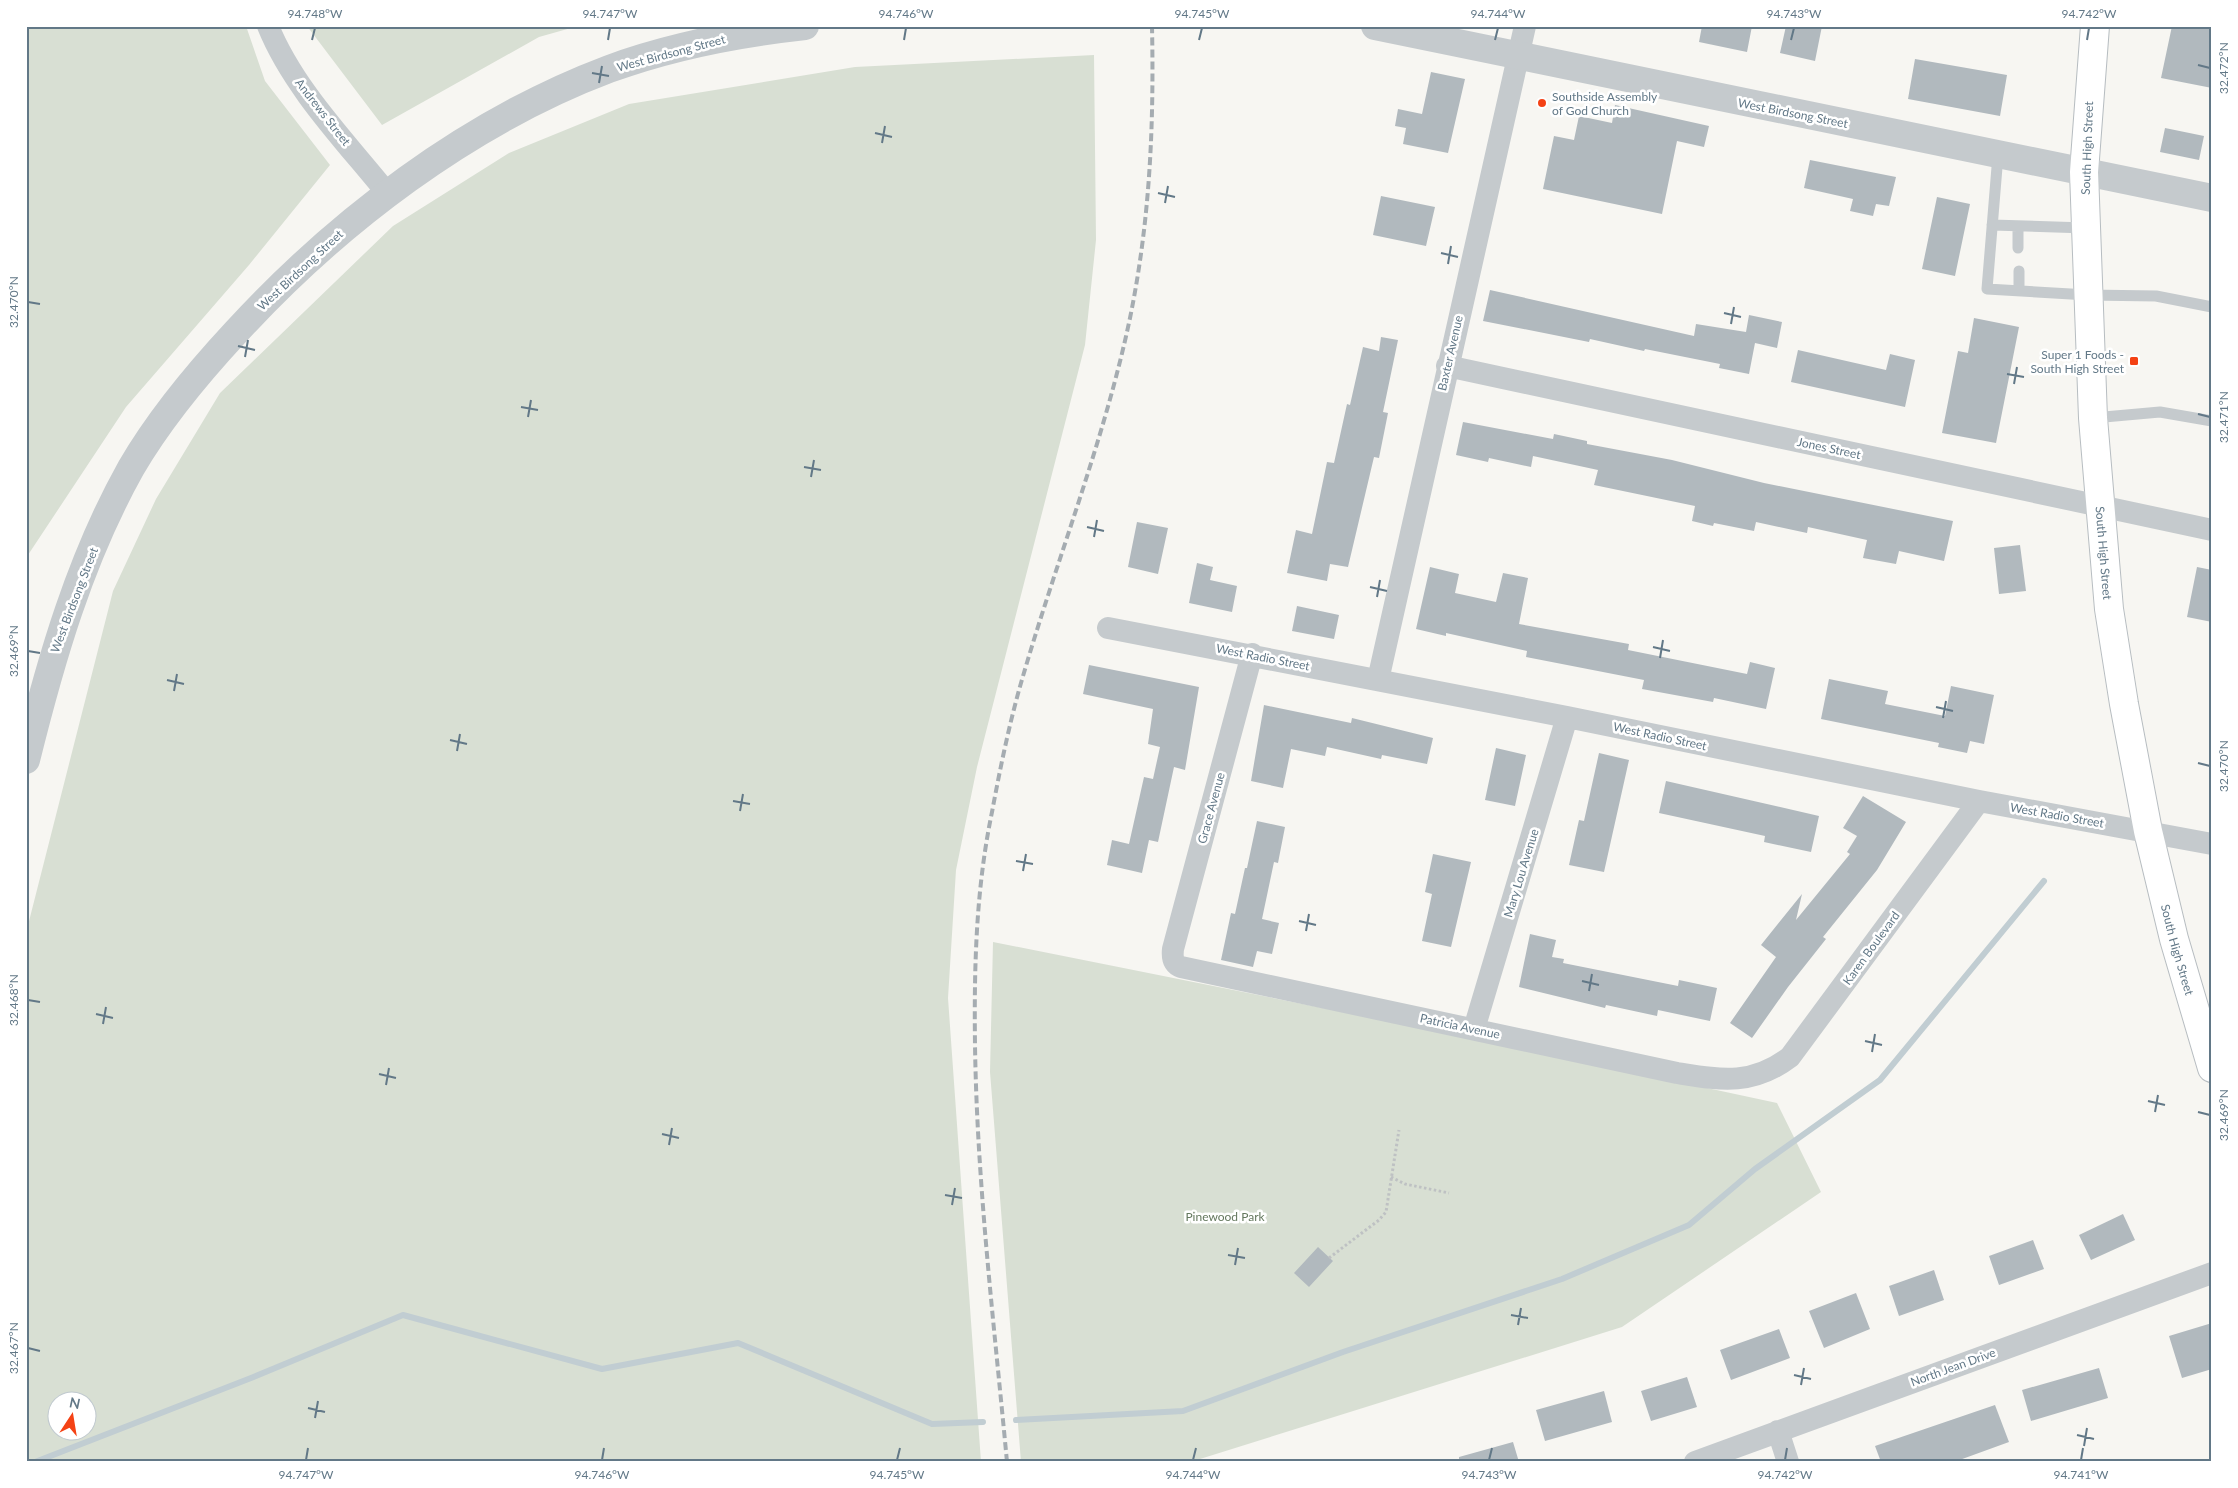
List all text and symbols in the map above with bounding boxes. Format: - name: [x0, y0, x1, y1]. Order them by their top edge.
- text: 94.748°W: [287, 6, 343, 21]
- text: 94.747°W: [582, 6, 638, 21]
- text: 94.746°W: [878, 6, 934, 21]
- text: 94.745°W: [1174, 6, 1230, 21]
- text: 94.744°W: [1470, 6, 1526, 21]
- text: 94.743°W: [1766, 6, 1822, 21]
- text: 94.742°W: [2061, 6, 2117, 21]
- street label: West Birdsong Street: [615, 31, 728, 75]
- text: 32.472°N: [2216, 42, 2231, 94]
- street label: Andrews Street: [292, 75, 354, 149]
- place label: Southside Assembly of God Church: [1552, 89, 1658, 118]
- street label: West Birdsong Street: [1737, 95, 1850, 131]
- marker: Southside Assembly of God Church: [1536, 97, 1548, 109]
- street label: South High Street: [2078, 100, 2096, 195]
- street label: West Birdsong Street: [254, 226, 346, 314]
- text: 32.470°N: [6, 276, 21, 328]
- street label: Baxter Avenue: [1434, 314, 1466, 392]
- place label: Super 1 Foods - South High Street: [2030, 347, 2125, 376]
- marker: Super 1 Foods - South High Street: [2128, 355, 2140, 367]
- text: 32.471°N: [2216, 391, 2231, 443]
- street label: Jones Street: [1796, 434, 1863, 462]
- street label: South High Street: [2093, 506, 2116, 601]
- street label: West Birdsong Street: [47, 545, 101, 655]
- text: 32.469°N: [6, 625, 21, 677]
- street label: West Radio Street: [1215, 641, 1312, 674]
- street label: West Radio Street: [1612, 719, 1709, 753]
- text: 32.470°N: [2216, 740, 2231, 792]
- street label: Grace Avenue: [1194, 771, 1228, 845]
- street label: West Radio Street: [2009, 799, 2106, 831]
- street label: Mary Lou Avenue: [1500, 827, 1542, 919]
- street label: South High Street: [2158, 903, 2198, 998]
- street label: Karen Boulevard: [1839, 908, 1903, 988]
- text: 32.468°N: [6, 974, 21, 1026]
- street label: Patricia Avenue: [1419, 1010, 1501, 1042]
- text: 32.469°N: [2216, 1089, 2231, 1141]
- park label: Pinewood Park: [1185, 1209, 1266, 1224]
- text: 32.467°N: [6, 1322, 21, 1374]
- street label: North Jean Drive: [1908, 1345, 1998, 1389]
- north arrow: [48, 1390, 98, 1440]
- text: N: [68, 1393, 82, 1412]
- text: 94.747°W: [278, 1467, 334, 1482]
- text: 94.746°W: [574, 1467, 630, 1482]
- text: 94.745°W: [869, 1467, 925, 1482]
- text: 94.744°W: [1165, 1467, 1221, 1482]
- text: 94.743°W: [1461, 1467, 1517, 1482]
- text: 94.742°W: [1757, 1467, 1813, 1482]
- text: 94.741°W: [2053, 1467, 2109, 1482]

